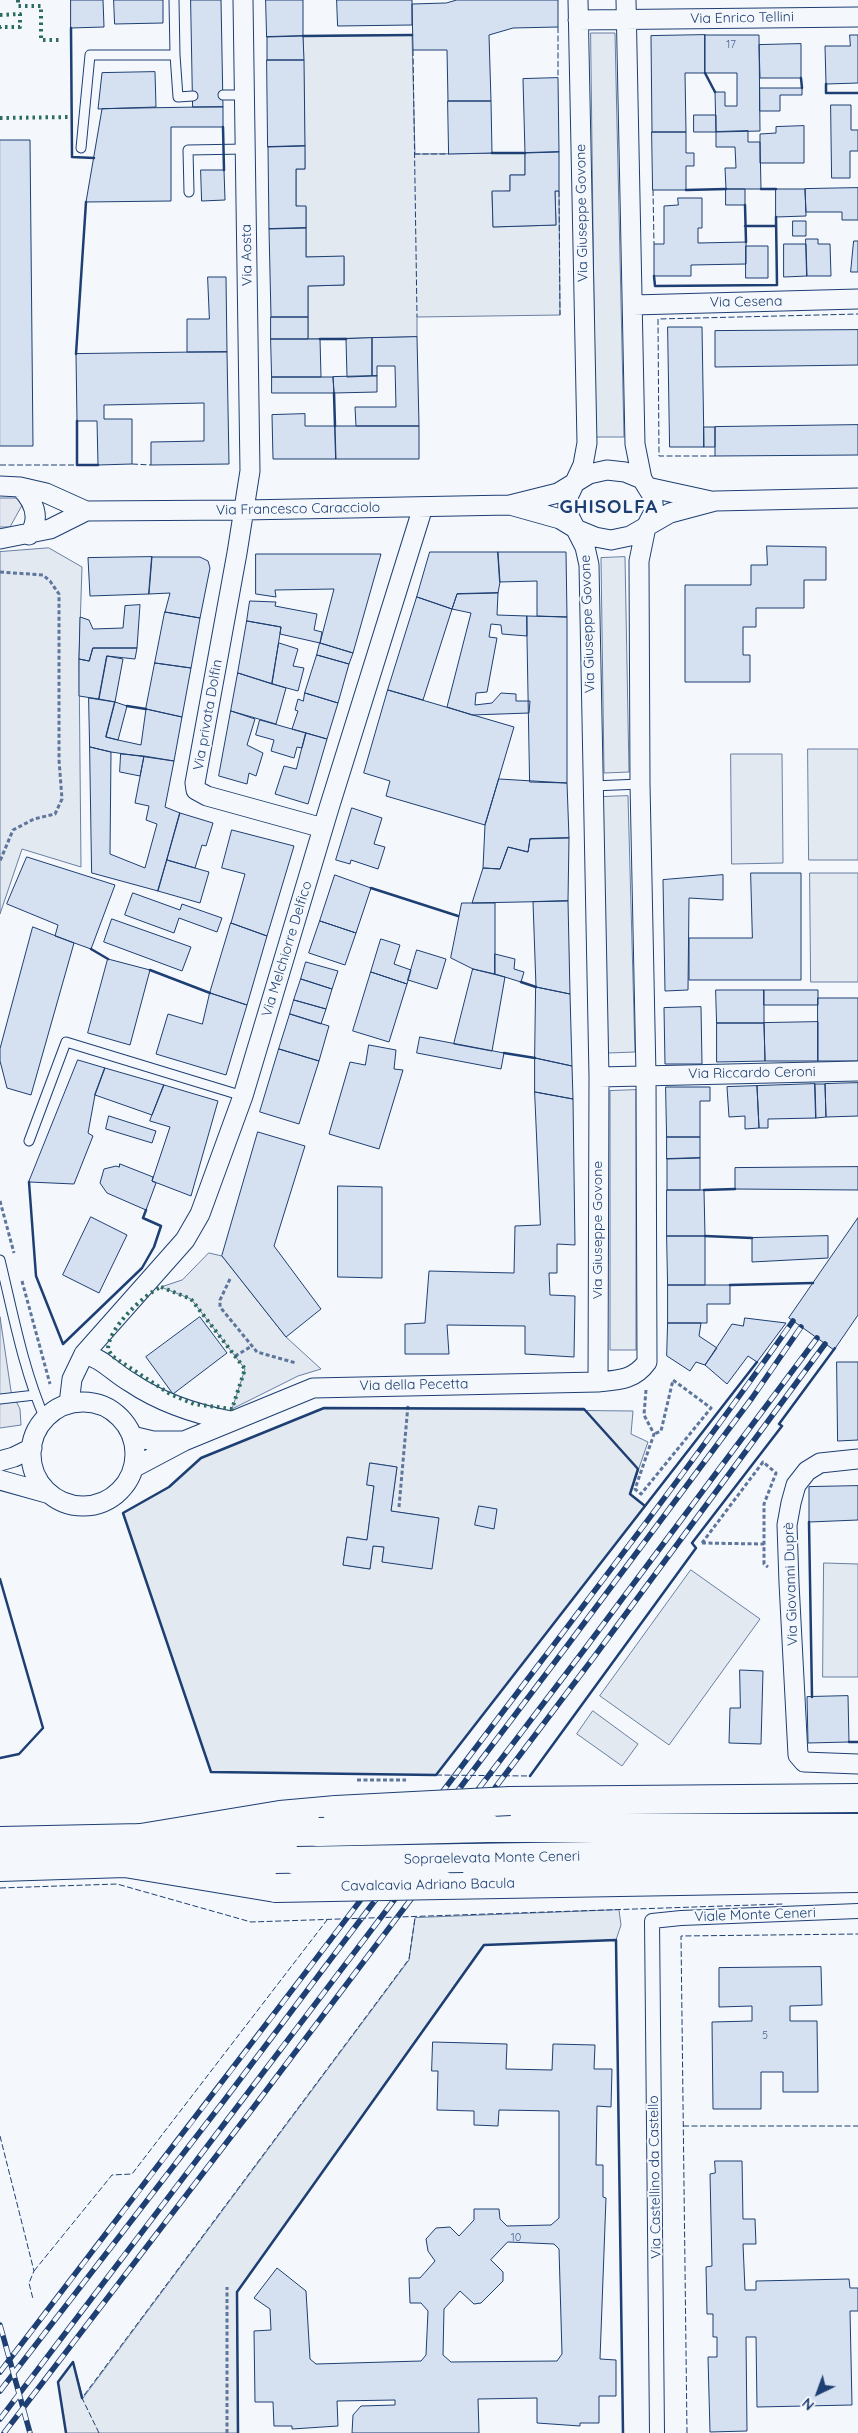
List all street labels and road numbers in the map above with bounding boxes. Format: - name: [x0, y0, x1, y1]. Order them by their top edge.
- street label: Via Enrico Tellini: [690, 9, 794, 27]
- street label: Via Giuseppe Govone: [572, 144, 592, 282]
- street label: Via Aosta: [238, 224, 256, 286]
- street label: Via Cesena: [710, 293, 782, 311]
- street label: Via Francesco Caracciolo: [216, 499, 380, 519]
- street label: Via Giuseppe Govone: [577, 555, 599, 693]
- street label: Via privata Dolfin: [190, 658, 226, 772]
- street label: Via Melchiorre Delfico: [258, 879, 316, 1019]
- street label: Via Riccardo Ceroni: [688, 1063, 816, 1083]
- street label: Via Giuseppe Govone: [590, 1161, 606, 1299]
- street label: Via della Pecetta: [359, 1376, 469, 1394]
- street label: Via Giovanni Duprè: [780, 1522, 802, 1646]
- street label: Sopraelevata Monte Ceneri: [404, 1848, 580, 1868]
- street label: Cavalcavia Adriano Bacula: [341, 1875, 515, 1895]
- street label: Viale Monte Ceneri: [694, 1904, 816, 1926]
- street label: Via Castellino da Castello: [645, 2095, 665, 2259]

